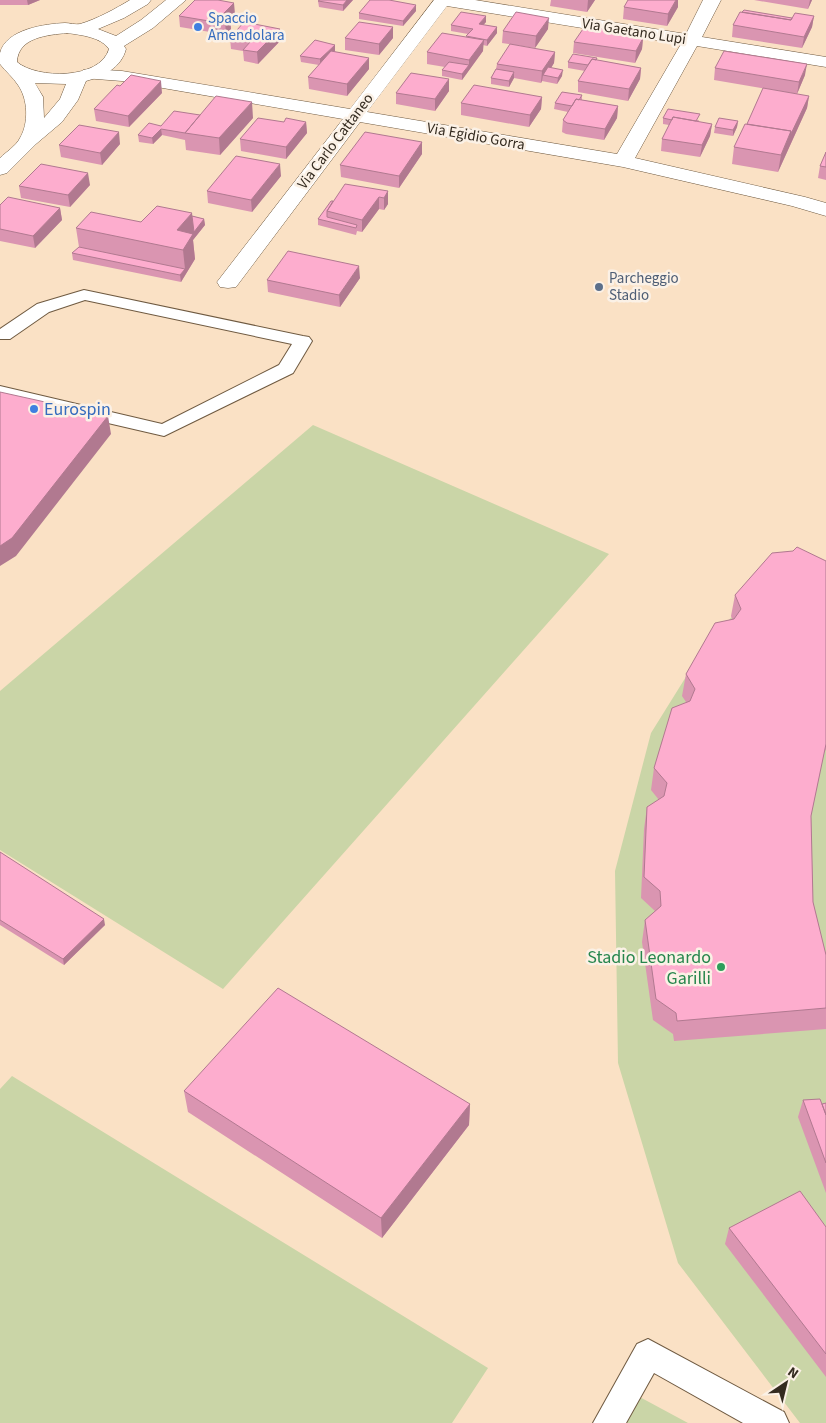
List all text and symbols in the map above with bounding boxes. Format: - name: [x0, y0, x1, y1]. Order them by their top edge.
- place label: Spaccio Amendolara: [208, 8, 284, 46]
- street label: Via Gaetano Lupi: [580, 13, 687, 50]
- marker: Spaccio Amendolara: [192, 21, 204, 33]
- street label: Via Carlo Cattaneo: [292, 89, 378, 194]
- street label: Via Egidio Gorra: [425, 118, 527, 155]
- place label: Parcheggio Stadio: [609, 268, 679, 306]
- marker: Parcheggio Stadio: [593, 281, 605, 293]
- place label: Eurospin: [44, 397, 111, 422]
- marker: Eurospin: [28, 403, 40, 415]
- place label: Stadio Leonardo Garilli: [587, 945, 711, 991]
- marker: Stadio Leonardo Garilli: [715, 961, 727, 973]
- north arrow: [761, 1358, 811, 1408]
- text: N: [783, 1362, 802, 1384]

